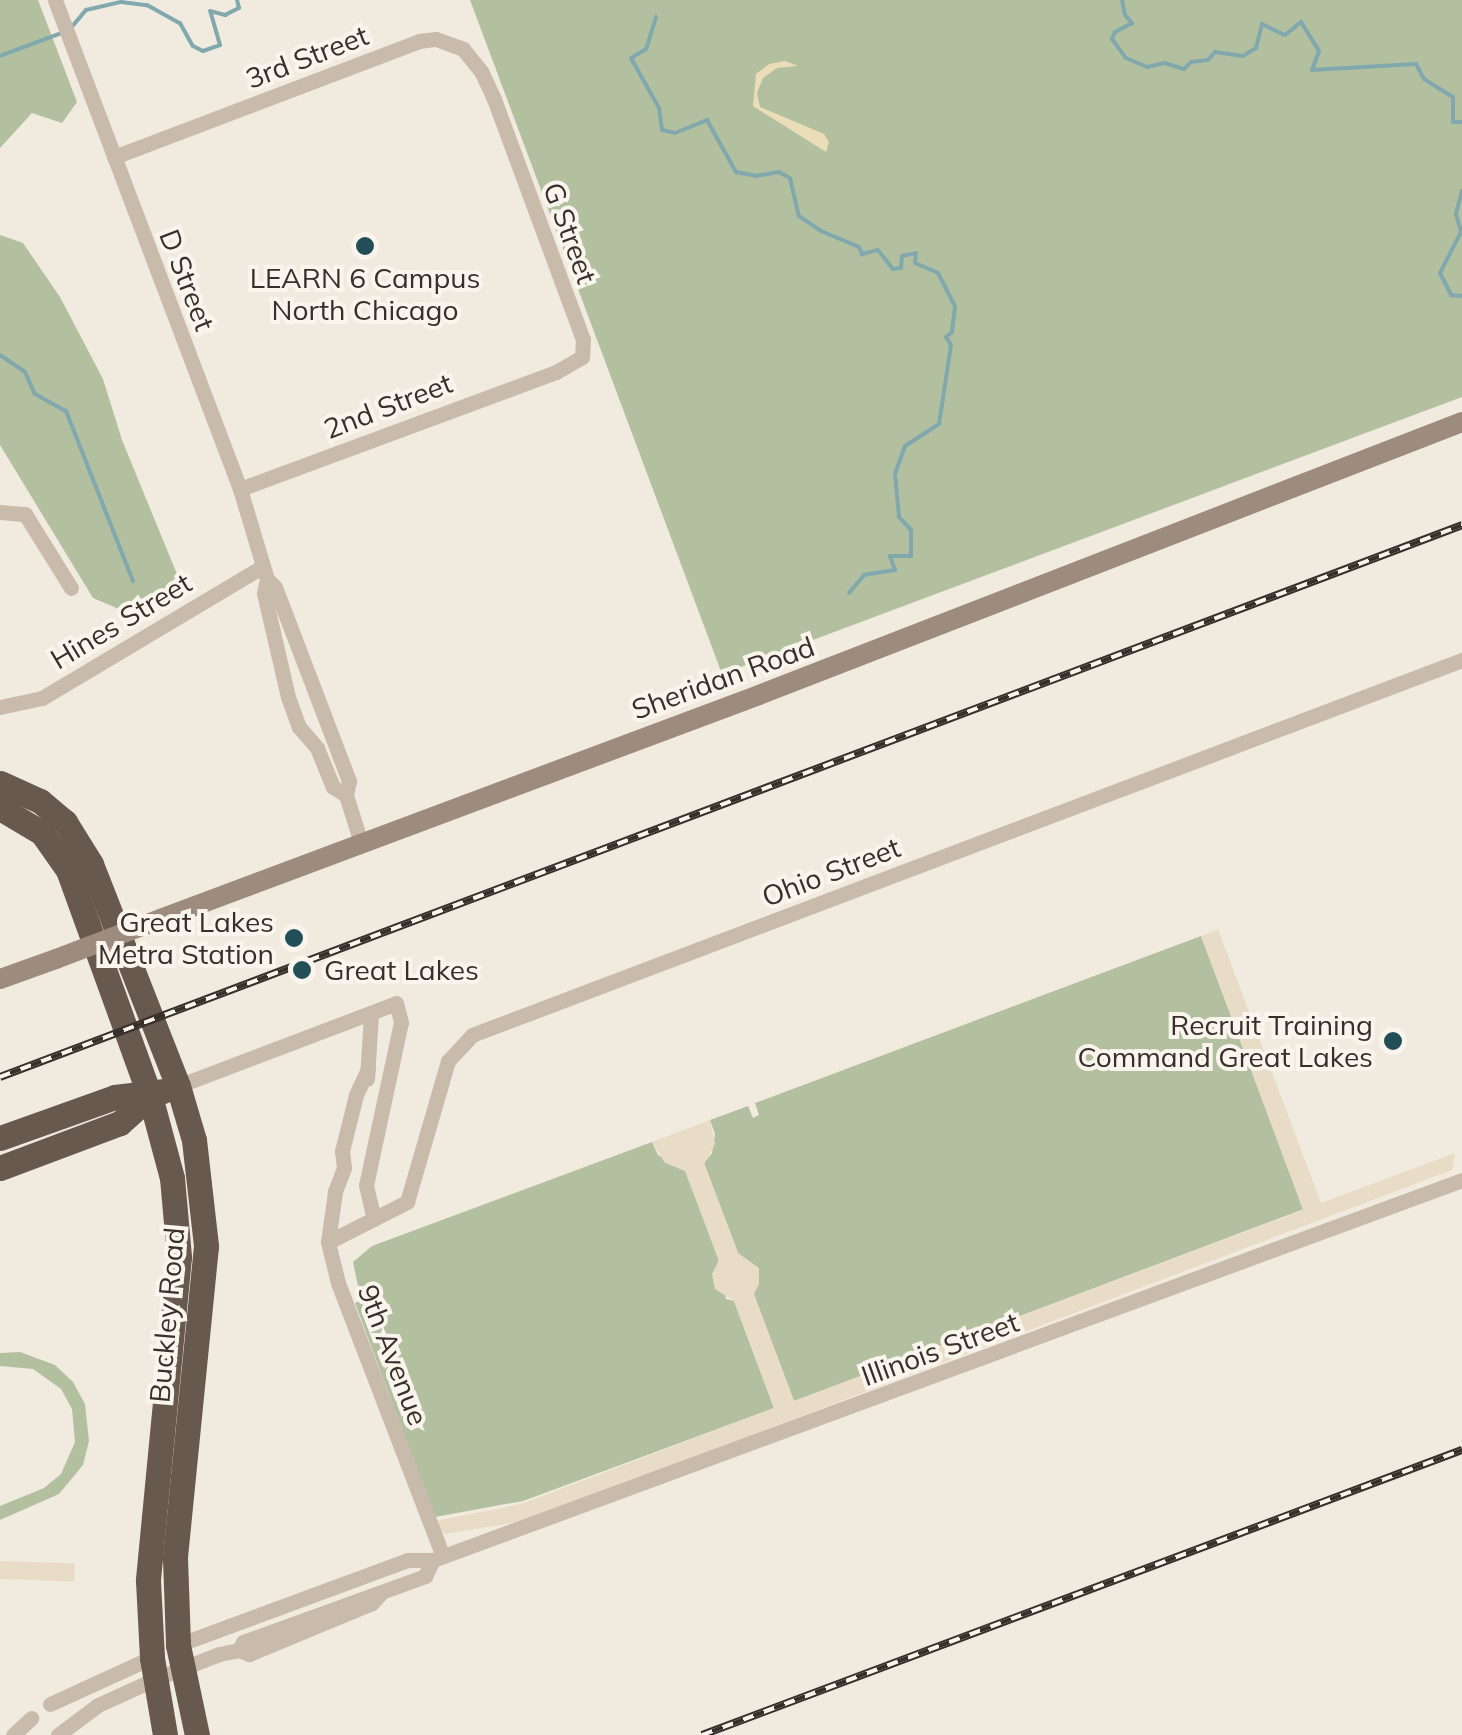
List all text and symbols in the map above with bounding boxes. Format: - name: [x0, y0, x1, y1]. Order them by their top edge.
- street label: 3rd Street: [241, 18, 373, 96]
- street label: G Street: [536, 178, 604, 288]
- street label: D Street: [152, 225, 222, 335]
- marker: LEARN 6 Campus North Chicago: [354, 235, 376, 257]
- place label: LEARN 6 Campus North Chicago: [250, 261, 480, 327]
- street label: 2nd Street: [319, 366, 457, 446]
- street label: Hines Street: [44, 566, 198, 676]
- street label: Sheridan Road: [627, 629, 819, 727]
- street label: Ohio Street: [757, 830, 905, 914]
- place label: Great Lakes Metra Station: [98, 905, 274, 971]
- marker: Great Lakes Metra Station: [283, 927, 305, 949]
- place label: Great Lakes: [324, 953, 479, 987]
- marker: Great Lakes: [289, 957, 315, 983]
- place label: Recruit Training Command Great Lakes: [1078, 1008, 1373, 1074]
- marker: Recruit Training Command Great Lakes: [1382, 1030, 1404, 1052]
- street label: Buckley Road: [143, 1226, 191, 1404]
- street label: 9th Avenue: [351, 1280, 435, 1430]
- street label: Illinois Street: [857, 1305, 1023, 1393]

